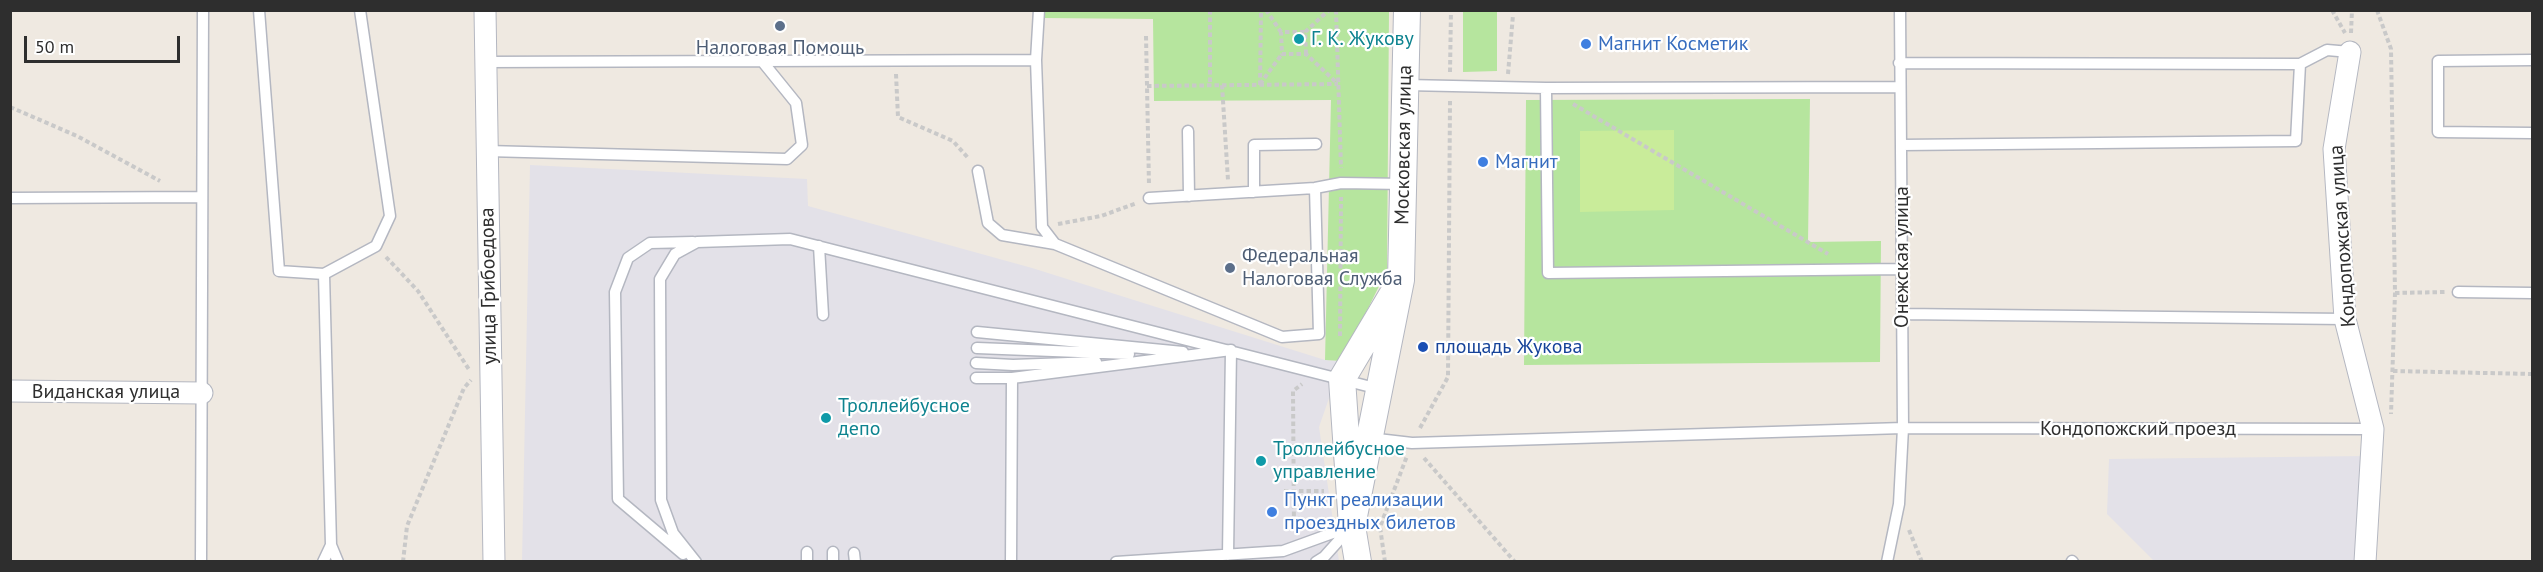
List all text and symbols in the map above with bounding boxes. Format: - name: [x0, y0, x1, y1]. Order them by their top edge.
- marker: Налоговая Помощь: [773, 19, 787, 33]
- scale bar: [27, 24, 183, 62]
- place label: Г. К. Жукову: [1311, 27, 1414, 51]
- marker: Г. К. Жукову: [1292, 32, 1306, 46]
- place label: Магнит Косметик: [1598, 32, 1748, 56]
- text: 50 m: [35, 35, 74, 58]
- place label: Налоговая Помощь: [696, 36, 864, 60]
- marker: Магнит Косметик: [1579, 37, 1593, 51]
- street label: Московская улица: [1391, 65, 1417, 225]
- street label: Кондопожская улица: [2325, 144, 2361, 328]
- place label: Магнит: [1495, 150, 1558, 174]
- marker: Магнит: [1476, 155, 1490, 169]
- street label: Онежская улица: [1890, 186, 1914, 328]
- street label: улица Грибоедова: [476, 207, 502, 365]
- place label: Федеральная Налоговая Служба: [1242, 244, 1403, 291]
- marker: Федеральная Налоговая Служба: [1223, 261, 1237, 275]
- place label: площадь Жукова: [1435, 335, 1582, 359]
- marker: площадь Жукова: [1416, 340, 1430, 354]
- street label: Виданская улица: [32, 380, 180, 404]
- place label: Троллейбусное депо: [838, 394, 970, 441]
- marker: Троллейбусное депо: [819, 411, 833, 425]
- street label: Кондопожский проезд: [2040, 417, 2236, 441]
- place label: Троллейбусное управление: [1273, 437, 1405, 484]
- marker: Троллейбусное управление: [1254, 454, 1268, 468]
- place label: Пункт реализации проездных билетов: [1284, 488, 1456, 535]
- marker: Пункт реализации проездных билетов: [1265, 505, 1279, 519]

